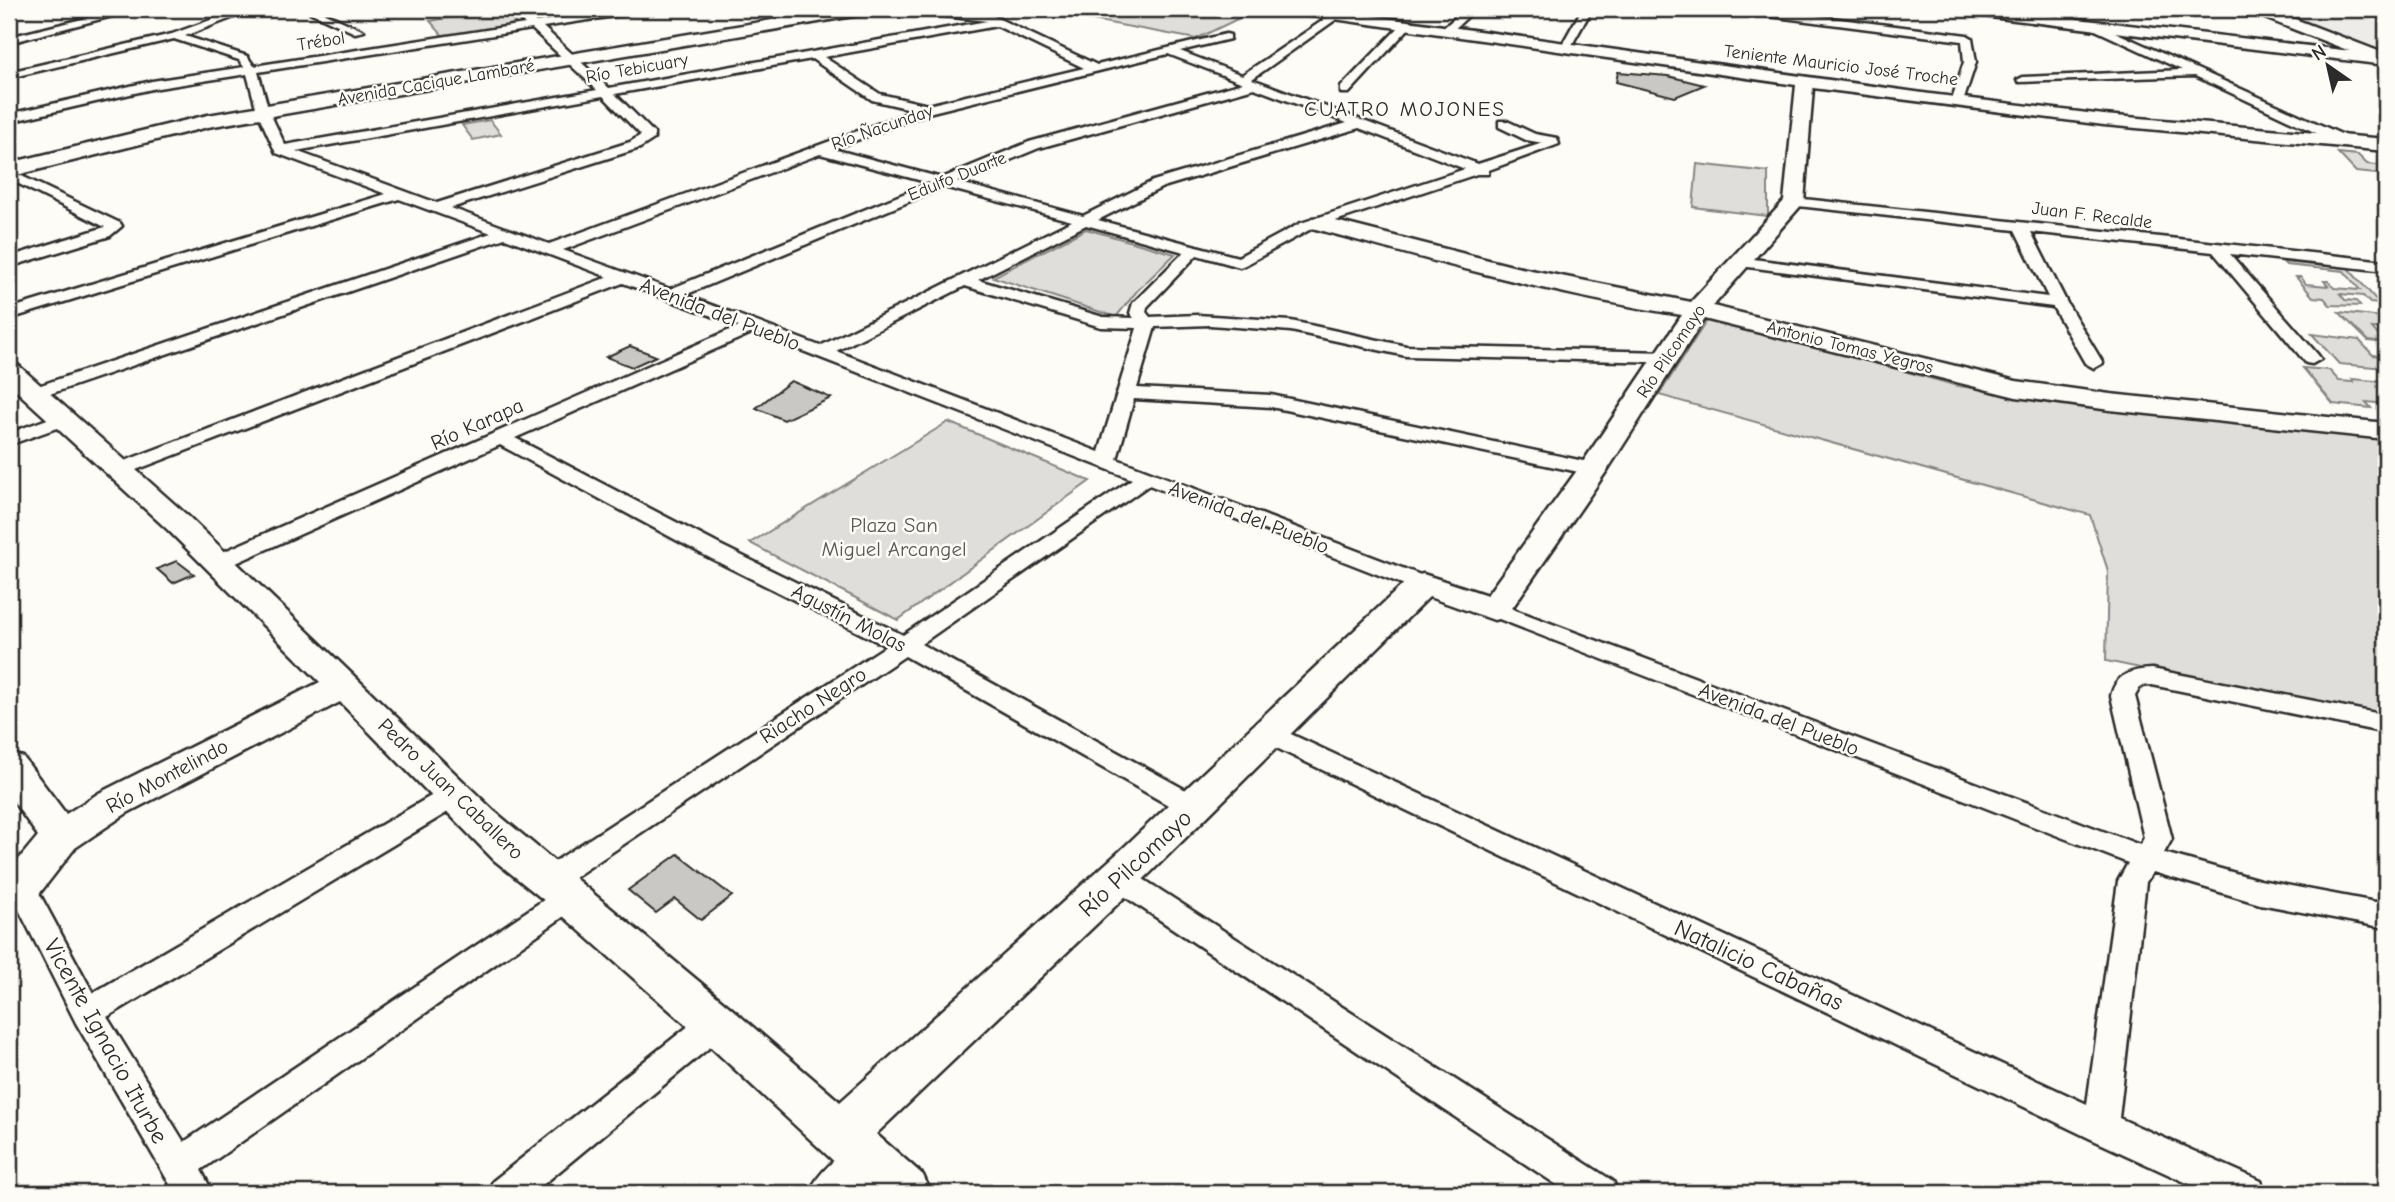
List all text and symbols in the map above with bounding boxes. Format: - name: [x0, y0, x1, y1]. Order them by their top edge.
- street label: Trébol: [296, 27, 346, 56]
- north arrow: [2294, 32, 2364, 102]
- text: N: [2308, 40, 2330, 65]
- street label: Teniente Mauricio José Troche: [1723, 41, 1959, 90]
- street label: Río Tebicuary: [584, 49, 691, 88]
- street label: Avenida Cacique Lambaré: [336, 55, 536, 110]
- district label: CUATRO MOJONES: [1304, 97, 1506, 121]
- street label: Río Ñacunday: [829, 100, 937, 155]
- street label: Edulfo Duarte: [905, 147, 1010, 206]
- street label: Juan F. Recalde: [2031, 198, 2153, 233]
- street label: Avenida del Pueblo: [636, 272, 804, 356]
- street label: Río Pilcomayo: [1632, 301, 1710, 402]
- street label: Antonio Tomas Yegros: [1764, 317, 1935, 378]
- street label: Río Karapa: [427, 393, 527, 455]
- street label: Avenida del Pueblo: [1165, 475, 1333, 559]
- park label: Plaza San Miguel Arcangel: [821, 513, 967, 561]
- street label: Agustín Molas: [788, 579, 910, 657]
- street label: Riacho Negro: [755, 662, 871, 748]
- street label: Avenida del Pueblo: [1695, 677, 1863, 761]
- street label: Pedro Juan Caballero: [373, 713, 529, 865]
- street label: Río Montelindo: [102, 734, 232, 818]
- street label: Río Pilcomayo: [1073, 804, 1197, 922]
- street label: Natalicio Cabañas: [1670, 914, 1848, 1016]
- street label: Vicente Ignacio Iturbe: [38, 934, 174, 1148]

